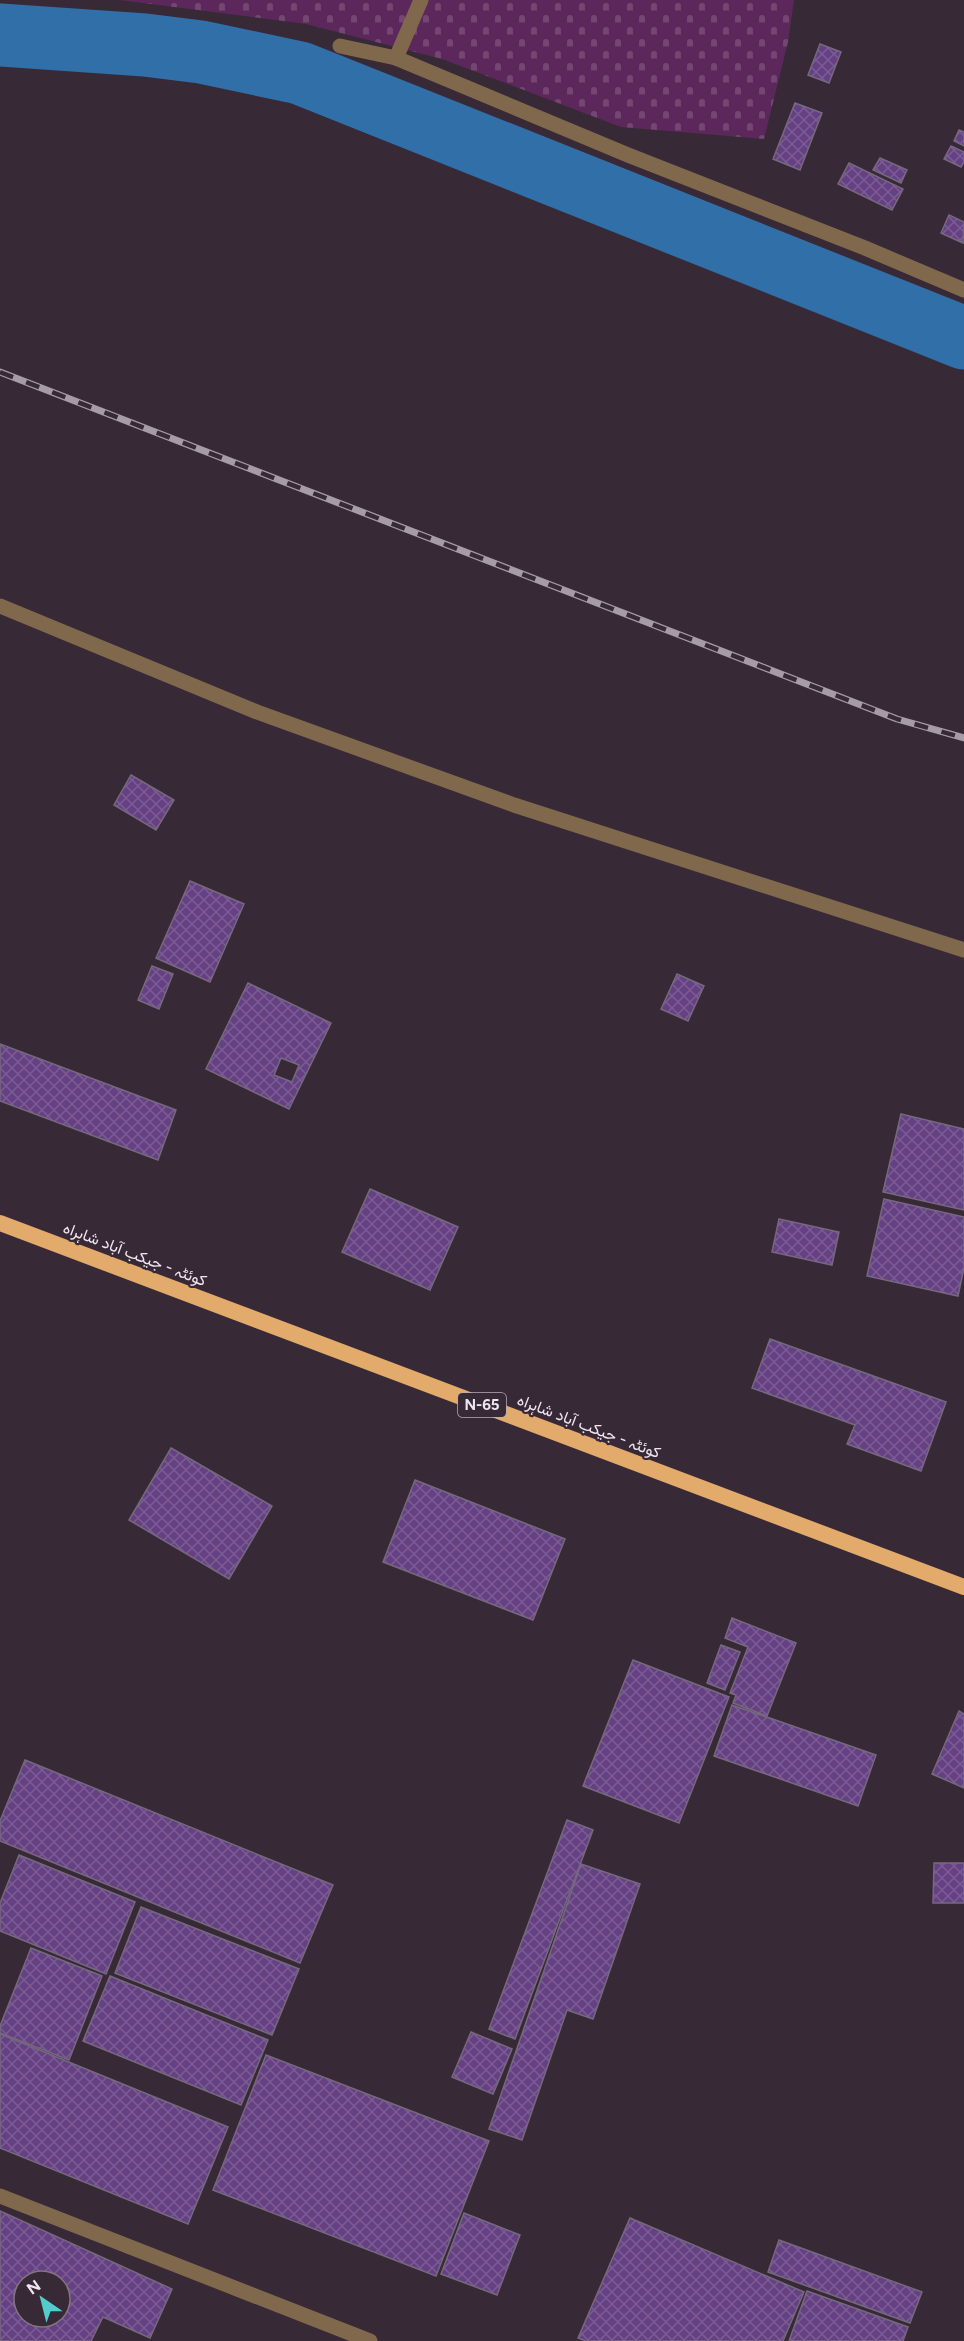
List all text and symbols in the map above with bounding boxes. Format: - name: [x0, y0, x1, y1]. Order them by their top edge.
- street label: کوئٹہ - جیکب آباد شاہراہ: [60, 1218, 209, 1291]
- street label: کوئٹہ - جیکب آباد شاہراہ: [514, 1390, 663, 1463]
- road number: N-65: [458, 1393, 506, 1417]
- north arrow: [12, 2269, 72, 2329]
- text: N: [23, 2276, 44, 2298]

